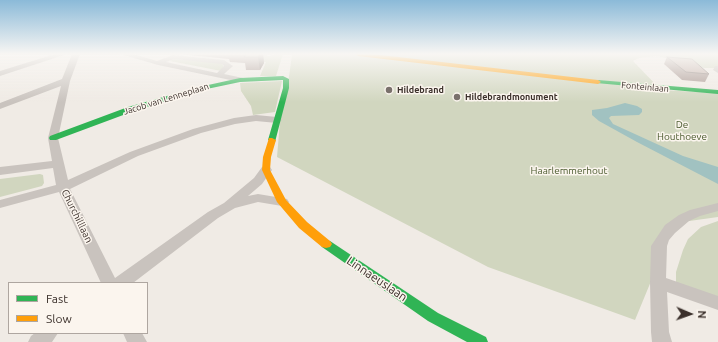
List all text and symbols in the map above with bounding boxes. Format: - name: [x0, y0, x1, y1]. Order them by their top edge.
- street label: Fonteinlaan: [621, 80, 669, 94]
- street label: Jacob van Lenneplaan: [122, 81, 210, 117]
- marker: Hildebrand: [384, 85, 394, 95]
- place label: Hildebrand: [397, 85, 444, 95]
- marker: Hildebrandmonument: [452, 92, 462, 102]
- place label: Hildebrandmonument: [465, 92, 558, 102]
- park label: De Houthoeve: [657, 119, 707, 142]
- park label: Haarlemmerhout: [531, 165, 607, 177]
- street label: Churchilllaan: [59, 187, 95, 245]
- street label: Linnaeuslaan: [344, 253, 410, 305]
- legend: [8, 282, 148, 334]
- text: Fast: [46, 292, 68, 305]
- north arrow: [670, 294, 710, 334]
- text: N: [696, 310, 708, 319]
- text: Slow: [46, 312, 72, 325]

